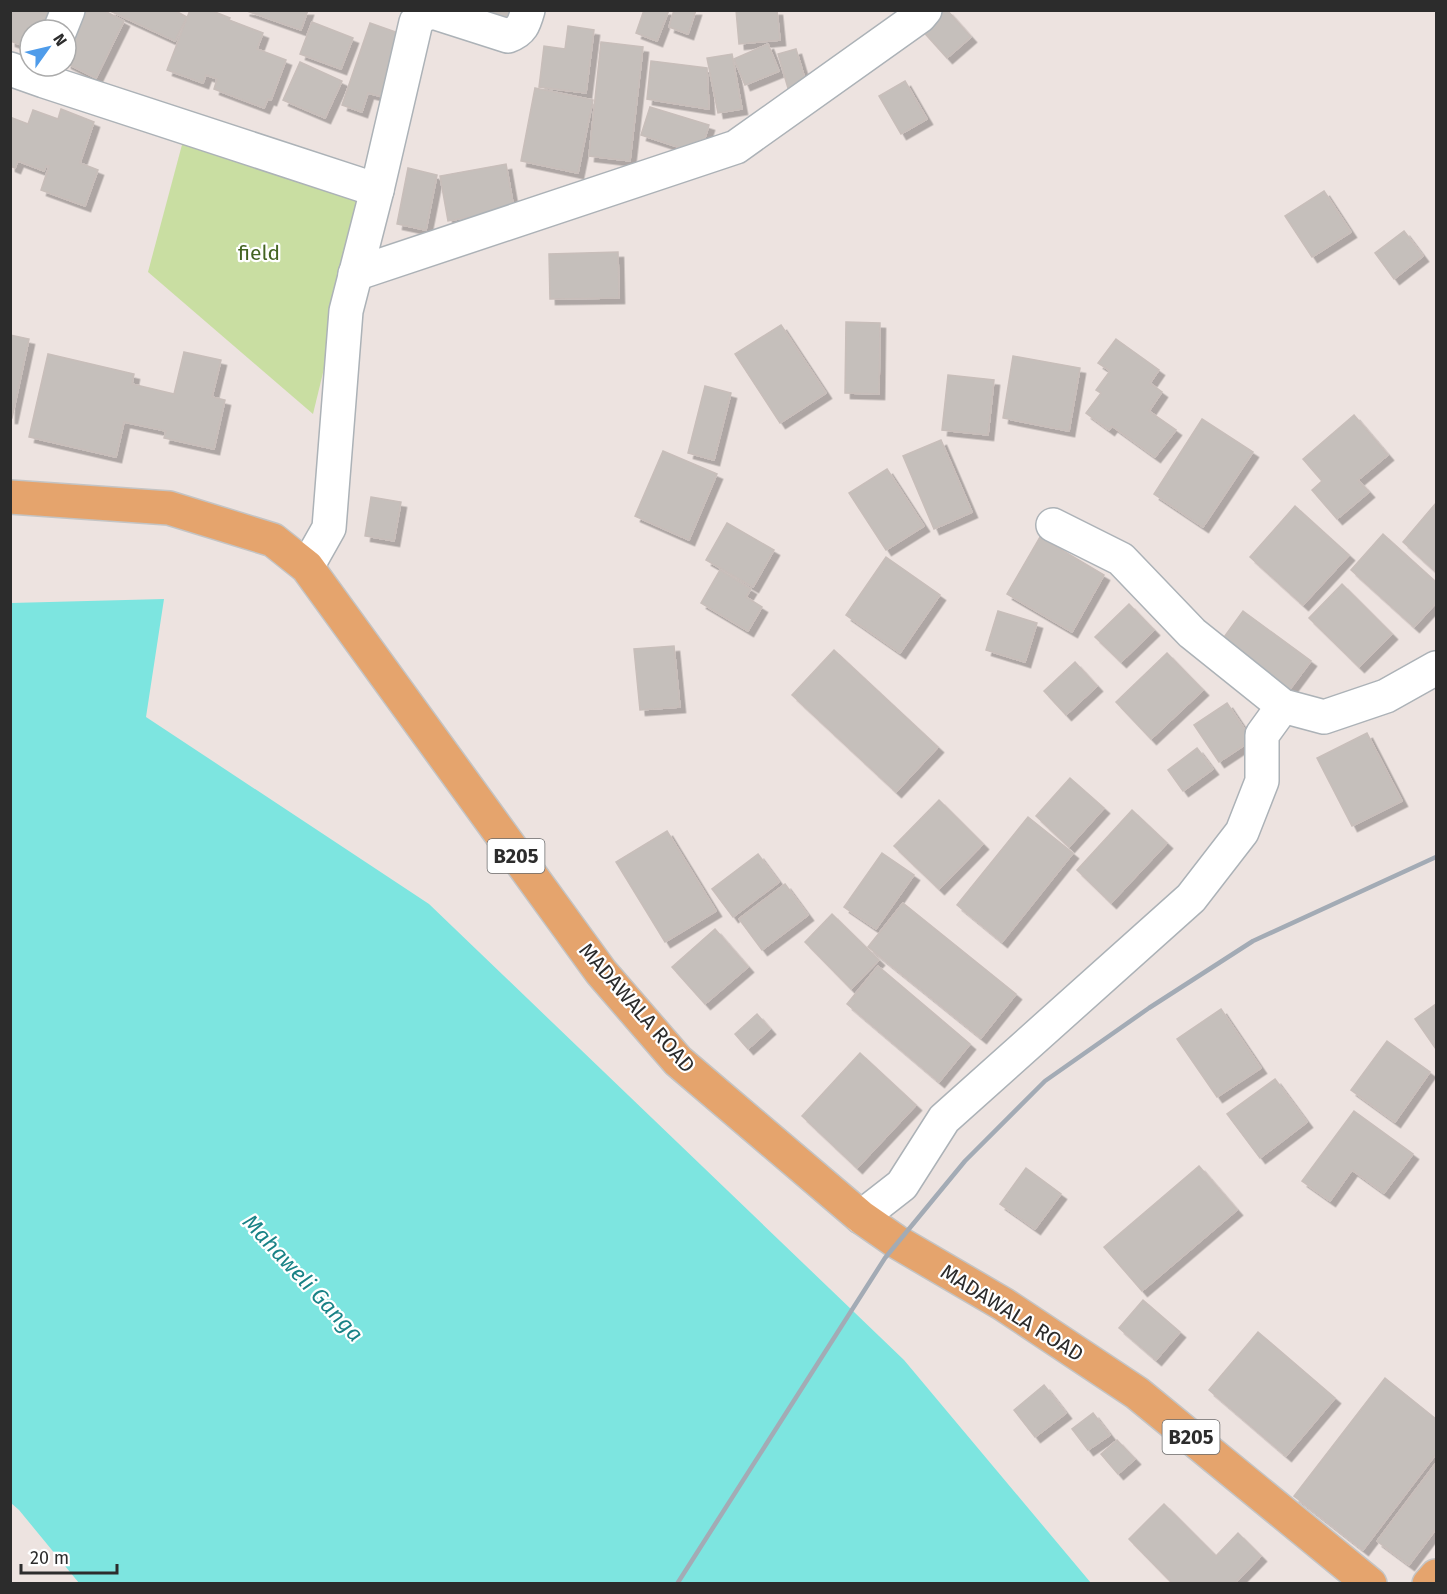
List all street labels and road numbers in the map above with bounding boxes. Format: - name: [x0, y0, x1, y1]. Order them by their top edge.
- road number: B205: [488, 839, 544, 873]
- street label: MADAWALA ROAD: [574, 938, 700, 1078]
- street label: MADAWALA ROAD: [936, 1259, 1088, 1367]
- road number: B205: [1162, 1420, 1220, 1454]

